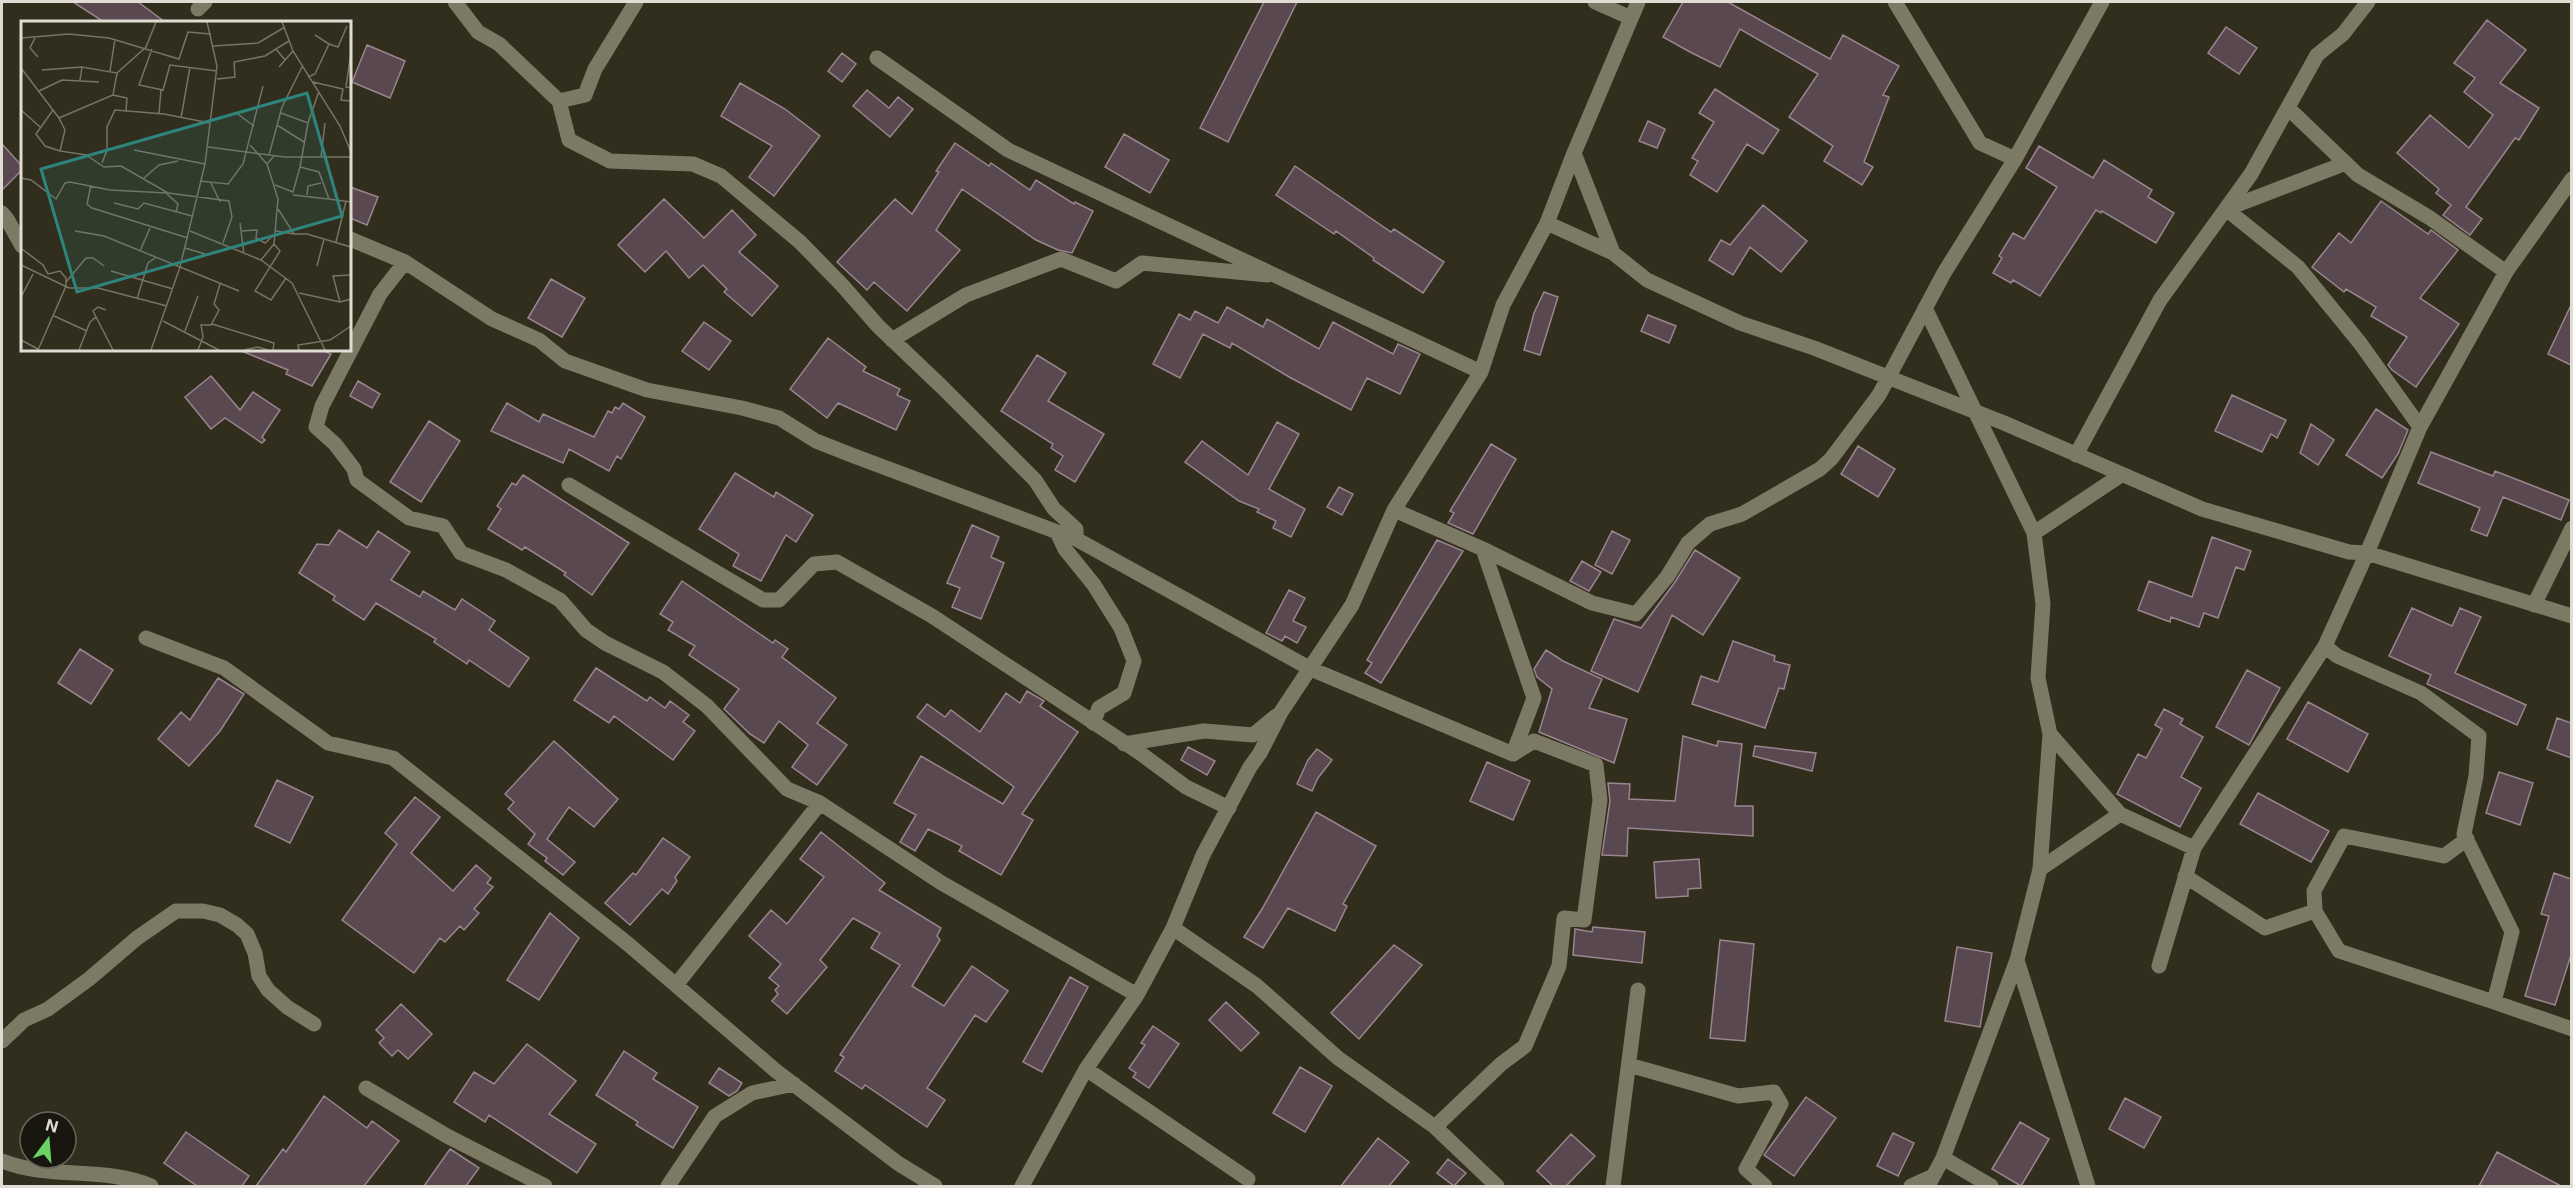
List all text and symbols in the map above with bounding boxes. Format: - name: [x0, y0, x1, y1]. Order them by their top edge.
- inset map: [21, 21, 351, 351]
- north arrow: [18, 1110, 78, 1170]
- text: N: [44, 1114, 61, 1137]

